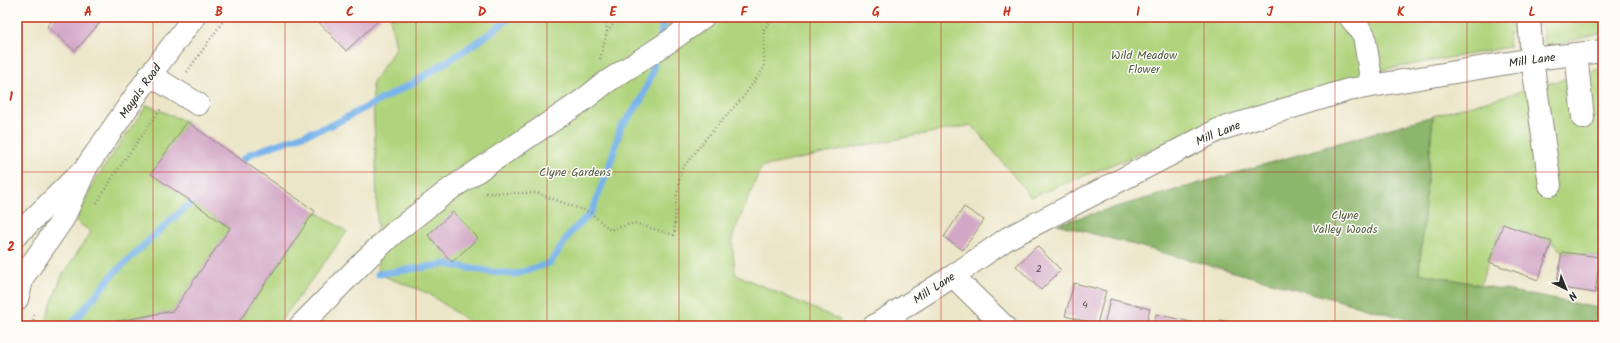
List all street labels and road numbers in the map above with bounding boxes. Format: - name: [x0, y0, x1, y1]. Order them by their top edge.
- street label: Mill Lane: [1507, 48, 1557, 73]
- street label: Mayals Road: [114, 59, 167, 123]
- street label: Mill Lane: [1193, 116, 1244, 151]
- street label: Mill Lane: [909, 267, 960, 309]

